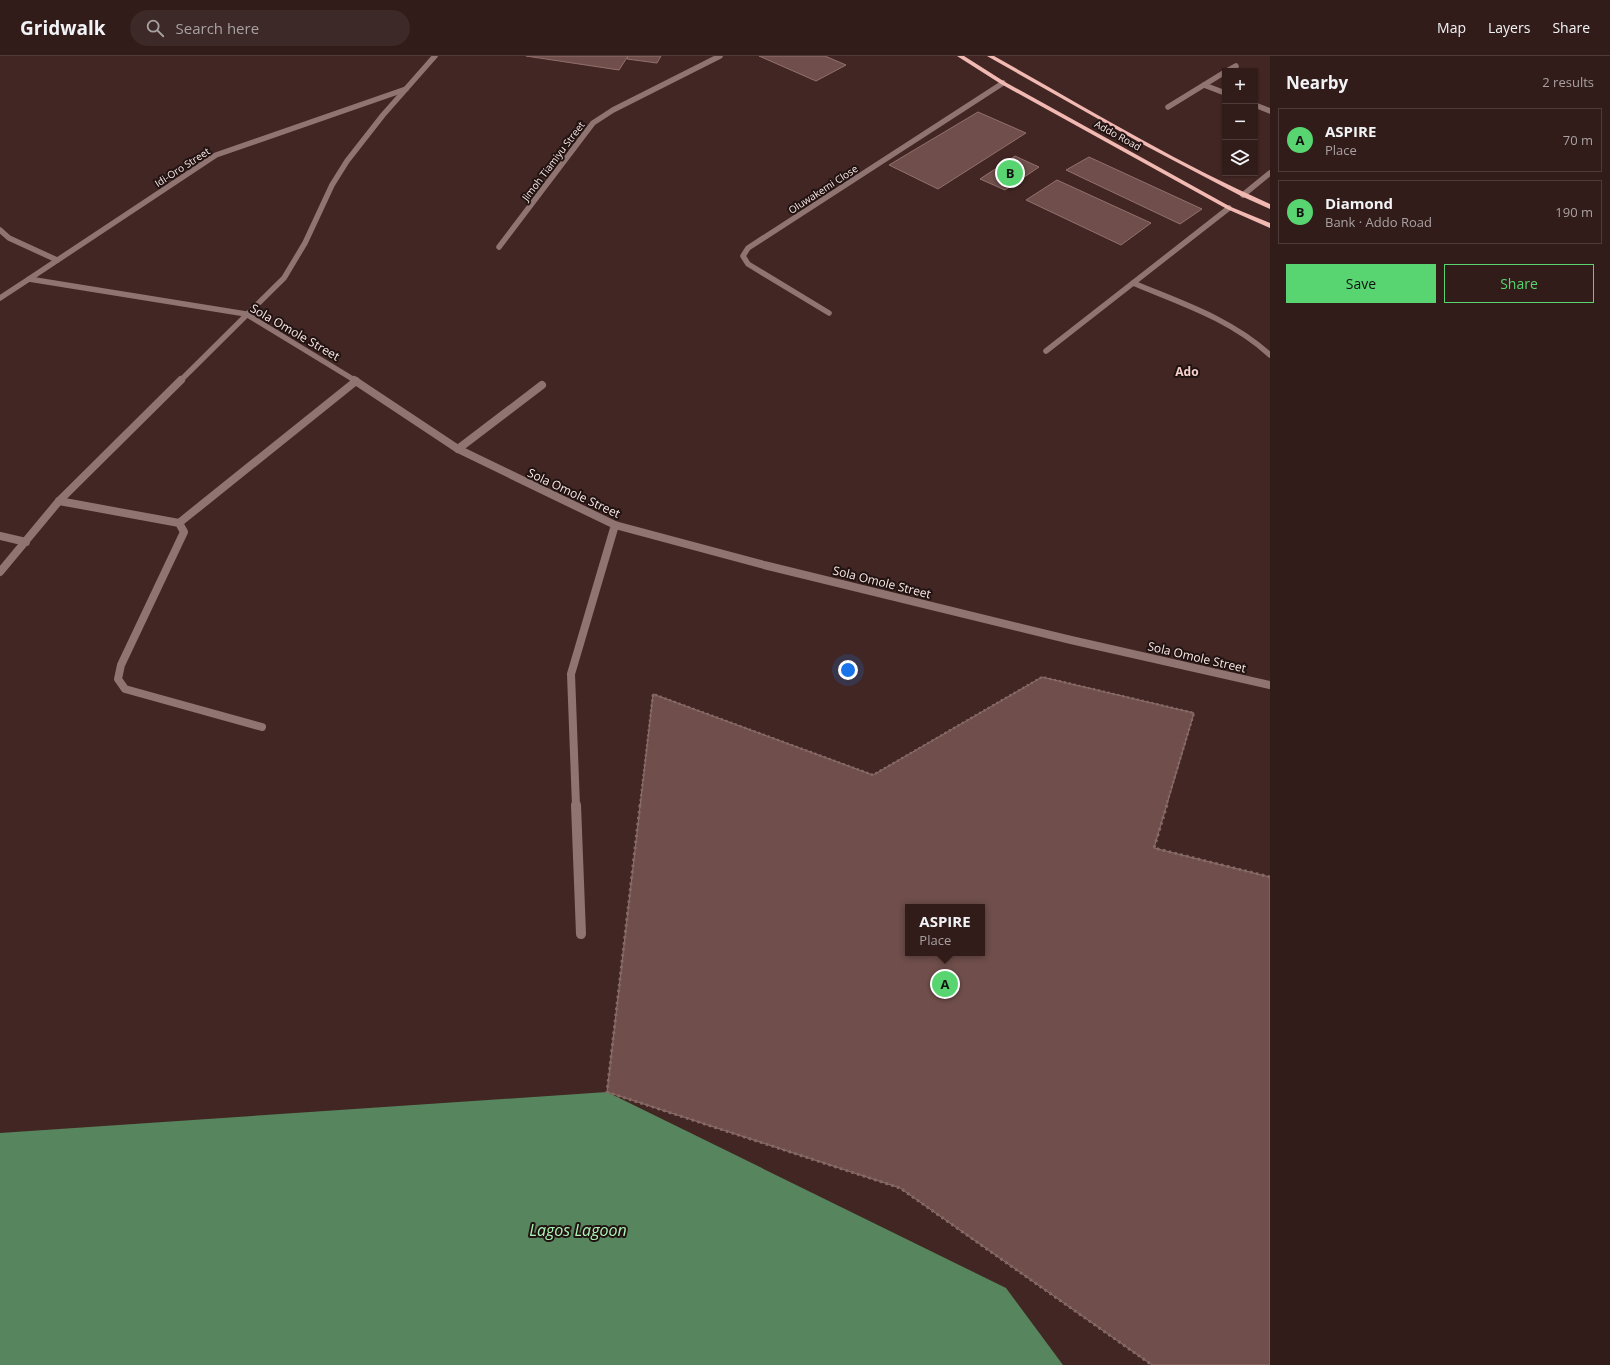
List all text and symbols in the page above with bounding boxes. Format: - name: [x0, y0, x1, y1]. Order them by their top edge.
- search box: [130, 10, 410, 46]
- text: Gridwalk: [20, 15, 106, 41]
- icon: search: [144, 17, 166, 39]
- text: Search here: [176, 18, 259, 38]
- text: Map: [1437, 18, 1466, 37]
- text: Layers: [1488, 18, 1530, 37]
- text: Share: [1552, 18, 1590, 37]
- map controls: [1222, 68, 1258, 176]
- button: +: [1222, 68, 1258, 104]
- text: Nearby: [1286, 71, 1348, 94]
- text: 2 results: [1542, 73, 1594, 91]
- button: −: [1222, 104, 1258, 140]
- street label: Addo Road: [1092, 117, 1144, 153]
- street label: Jimoh Tiamiyu Street: [518, 118, 588, 204]
- text: ASPIRE: [1325, 121, 1376, 141]
- text: A: [1296, 131, 1304, 149]
- text: 70 m: [1563, 131, 1593, 149]
- button: layers: [1222, 140, 1258, 176]
- text: Place: [1325, 141, 1357, 159]
- street label: Idi-Oro Street: [152, 144, 213, 190]
- pin: B: [997, 158, 1023, 188]
- street label: Oluwakemi Close: [786, 161, 861, 217]
- text: Diamond: [1325, 193, 1393, 213]
- text: B: [1296, 203, 1304, 221]
- text: 190 m: [1555, 203, 1593, 221]
- text: Bank · Addo Road: [1325, 213, 1432, 231]
- button: Save: [1286, 264, 1436, 303]
- button: Share: [1444, 264, 1594, 303]
- street label: Sola Omole Street: [247, 299, 343, 365]
- district label: Ado: [1175, 363, 1199, 380]
- street label: Sola Omole Street: [525, 464, 623, 522]
- street label: Sola Omole Street: [831, 562, 933, 602]
- street label: Sola Omole Street: [1146, 637, 1248, 677]
- your location: [838, 660, 858, 680]
- popup: [905, 904, 985, 956]
- text: ASPIRE: [919, 911, 971, 931]
- text: Place: [919, 931, 951, 949]
- pin: A: [932, 969, 958, 999]
- water label: Lagos Lagoon: [529, 1219, 627, 1241]

